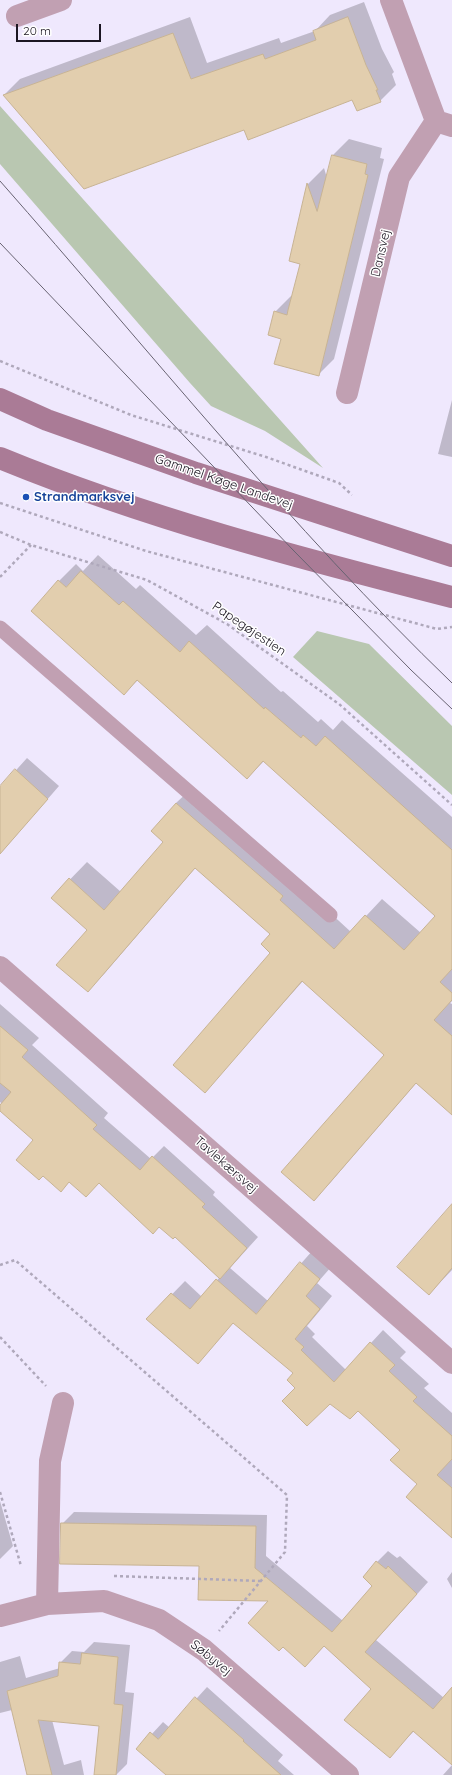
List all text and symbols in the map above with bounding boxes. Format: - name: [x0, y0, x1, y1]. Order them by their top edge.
- scale bar: [18, 16, 103, 42]
- text: 20 m: [23, 23, 51, 38]
- street label: Dansvej: [368, 228, 394, 278]
- street label: Gammel Køge Landevej: [153, 451, 295, 513]
- place label: Strandmarksvej: [34, 489, 135, 505]
- marker: Strandmarksvej: [21, 492, 31, 502]
- street label: Papegøjestien: [209, 599, 289, 659]
- street label: Tavlekærsvej: [191, 1133, 261, 1197]
- street label: Søbyvej: [187, 1637, 235, 1679]

